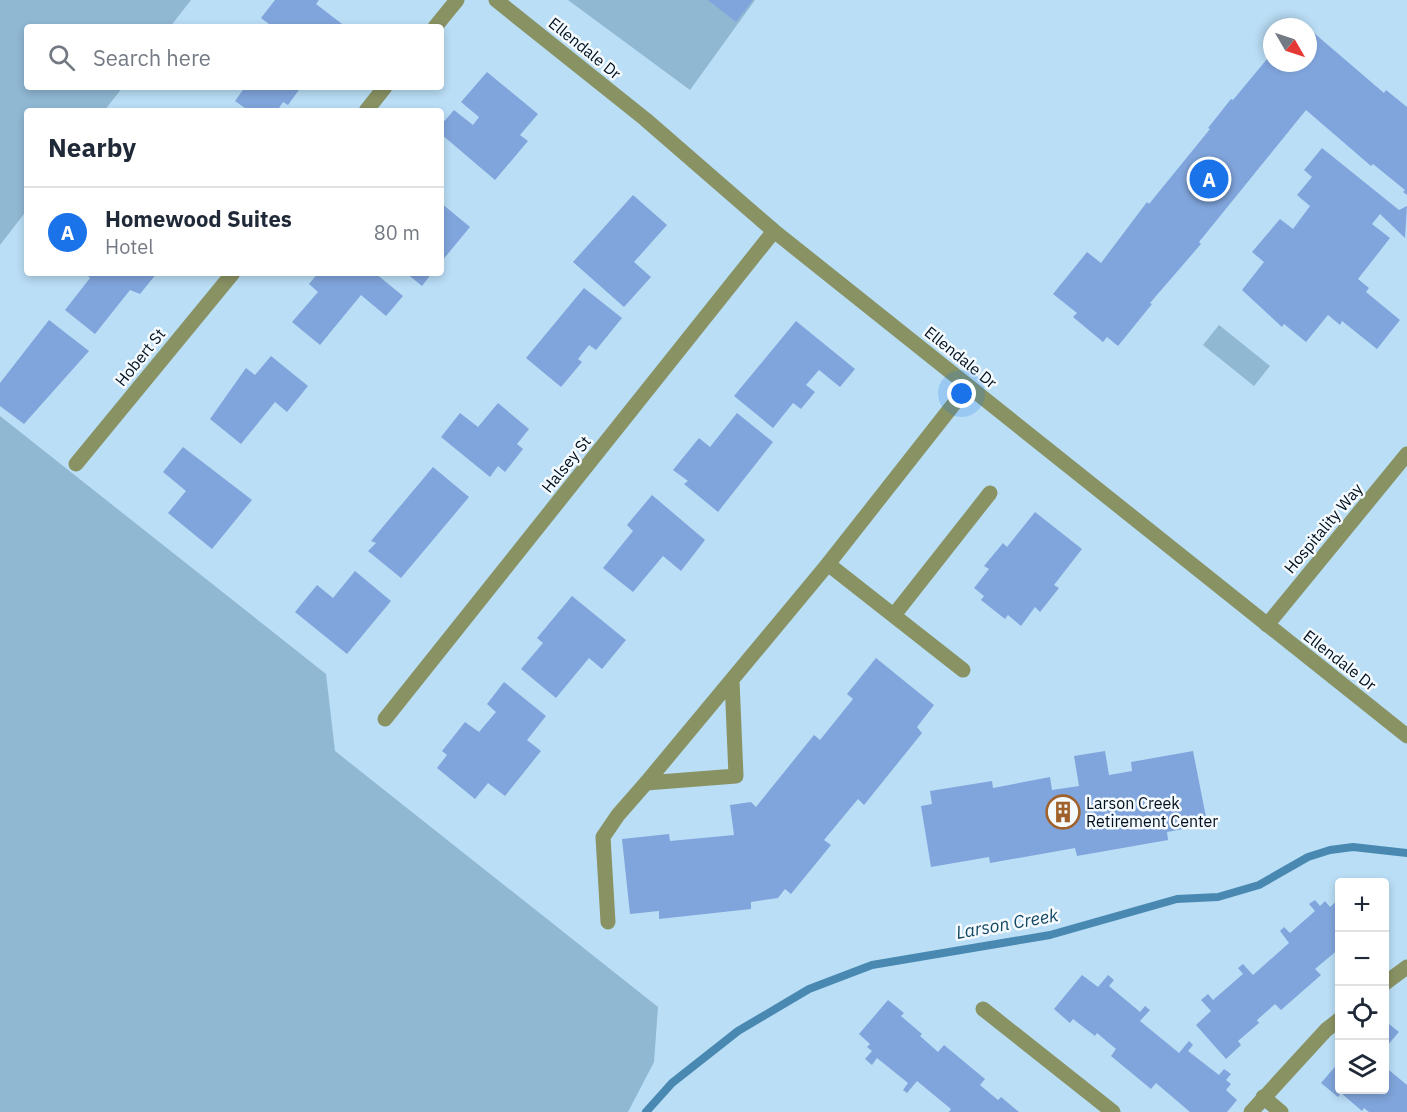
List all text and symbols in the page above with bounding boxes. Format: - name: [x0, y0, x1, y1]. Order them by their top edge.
- street label: Ellendale Dr: [545, 13, 625, 83]
- north arrow: [1263, 18, 1317, 72]
- search box: [24, 24, 444, 90]
- icon: search: [45, 41, 78, 74]
- text: Search here: [93, 43, 211, 72]
- text: Nearby: [48, 130, 136, 164]
- pin: A: [1190, 156, 1228, 201]
- text: Homewood Suites: [105, 204, 292, 233]
- text: A: [61, 219, 74, 246]
- text: 80 m: [374, 219, 420, 246]
- text: Hotel: [105, 233, 154, 260]
- street label: Ellendale Dr: [921, 322, 1001, 392]
- street label: Hobert St: [111, 324, 169, 390]
- your location: [947, 379, 976, 408]
- street label: Halsey St: [537, 432, 595, 496]
- street label: Hospitality Way: [1279, 479, 1367, 577]
- street label: Ellendale Dr: [1299, 625, 1381, 695]
- place label: Larson Creek Retirement Center: [1086, 793, 1218, 831]
- building icon: Larson Creek Retirement Center: [1045, 794, 1081, 830]
- map controls: [1335, 878, 1389, 1094]
- button: +: [1335, 878, 1389, 932]
- water label: Larson Creek: [954, 903, 1060, 944]
- button: −: [1335, 932, 1389, 986]
- button: locate: [1335, 986, 1389, 1040]
- button: layers: [1335, 1040, 1389, 1094]

